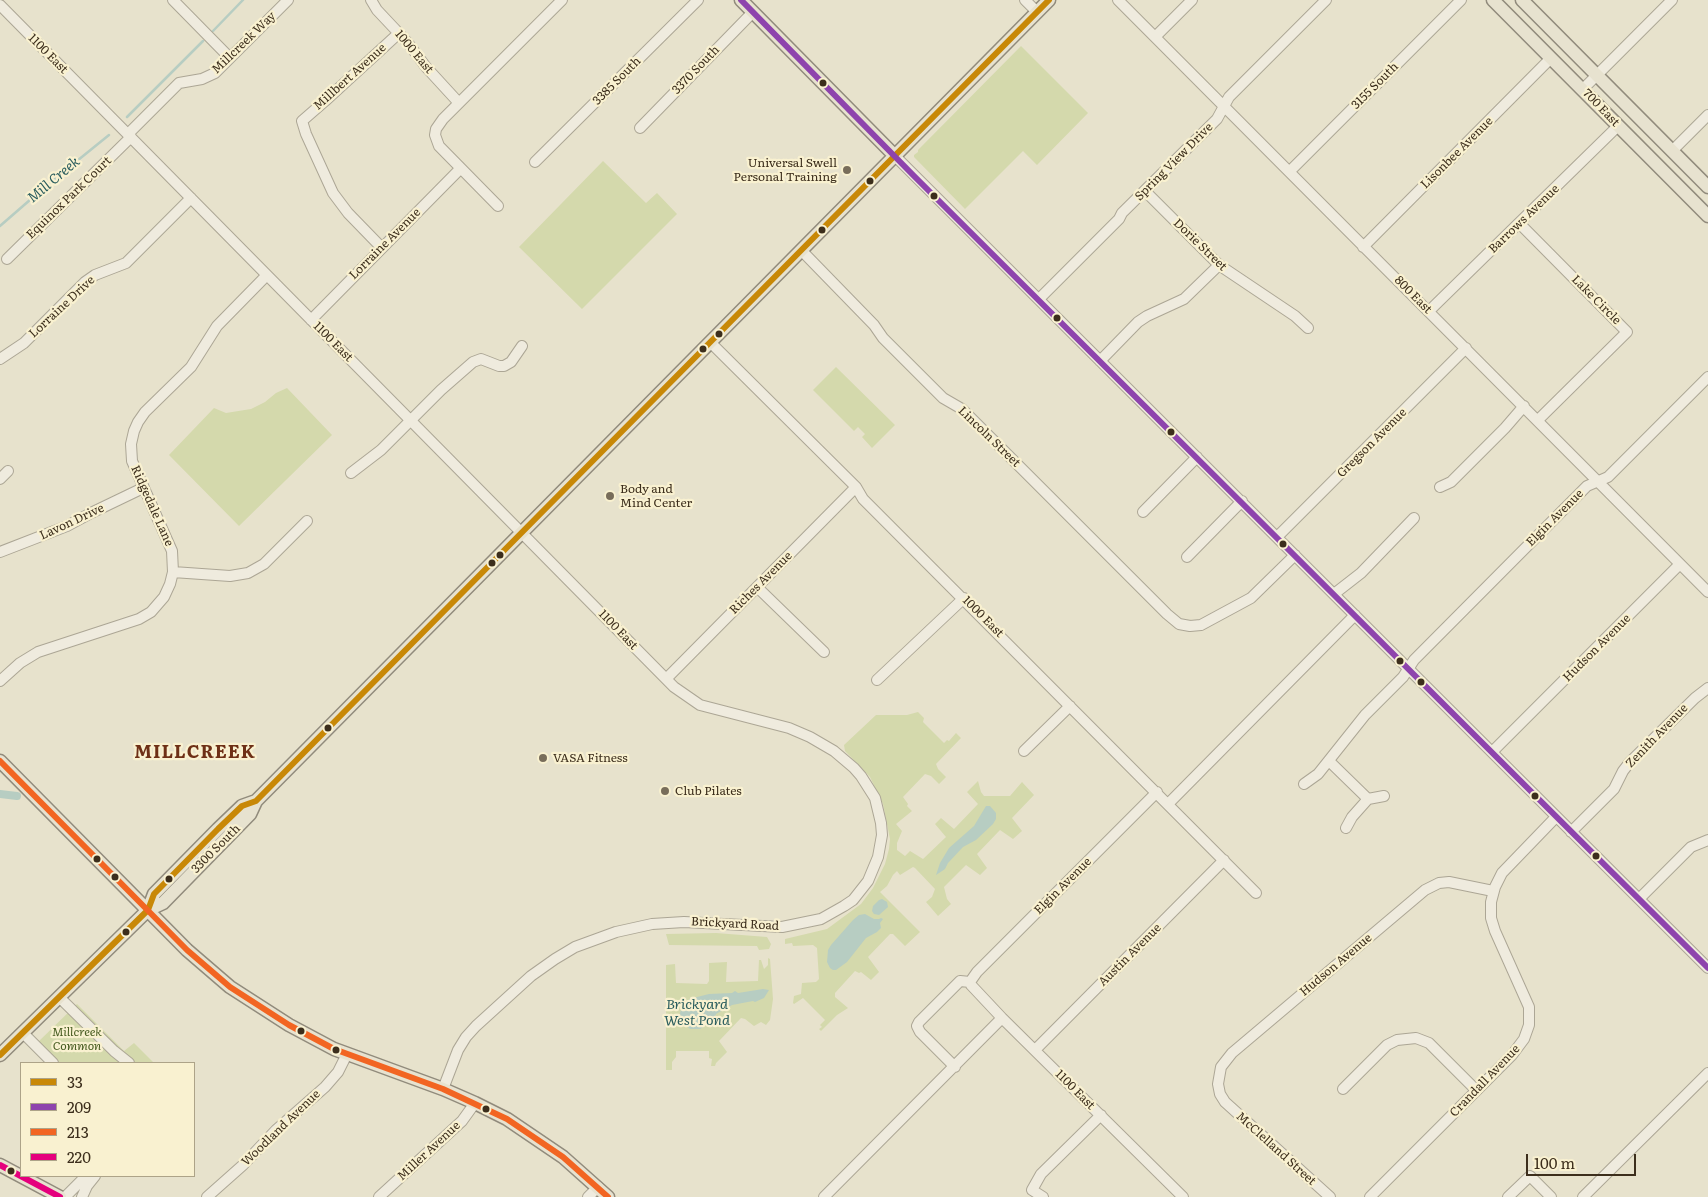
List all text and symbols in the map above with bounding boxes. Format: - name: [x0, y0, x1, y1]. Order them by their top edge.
- street label: Millcreek Way: [209, 9, 279, 77]
- street label: 1000 East: [392, 27, 436, 77]
- street label: 1100 East: [25, 31, 71, 77]
- street label: Millbert Avenue: [311, 41, 389, 113]
- street label: 3370 South: [669, 43, 723, 97]
- street label: 3385 South: [590, 54, 644, 108]
- street label: 3155 South: [1349, 60, 1401, 112]
- unlabelled marker: [818, 78, 828, 88]
- street label: 700 East: [1580, 86, 1622, 130]
- street label: Lisonbee Avenue: [1418, 114, 1496, 192]
- street label: Spring View Drive: [1132, 120, 1216, 204]
- water label: Mill Creek: [25, 153, 83, 207]
- street label: Equinox Park Court: [24, 154, 114, 242]
- place label: Universal Swell Personal Training: [734, 156, 837, 184]
- marker: Universal Swell Personal Training: [841, 164, 853, 176]
- unlabelled marker: [865, 176, 875, 186]
- street label: Barrows Avenue: [1486, 182, 1562, 256]
- unlabelled marker: [929, 191, 939, 201]
- street label: Lorraine Avenue: [346, 205, 424, 283]
- street label: Dorie Street: [1170, 216, 1230, 274]
- unlabelled marker: [817, 225, 827, 235]
- street label: Lake Circle: [1568, 272, 1624, 328]
- street label: Lorraine Drive: [26, 273, 98, 341]
- street label: 800 East: [1391, 273, 1435, 317]
- unlabelled marker: [1052, 313, 1062, 323]
- street label: 1100 East: [310, 319, 356, 365]
- unlabelled marker: [714, 329, 724, 339]
- unlabelled marker: [698, 344, 708, 354]
- street label: Lincoln Street: [955, 404, 1023, 470]
- street label: Gregson Avenue: [1334, 405, 1410, 481]
- unlabelled marker: [1166, 427, 1176, 437]
- street label: Ridgedale Lane: [128, 463, 176, 549]
- place label: Body and Mind Center: [620, 482, 692, 510]
- street label: Elgin Avenue: [1523, 486, 1587, 550]
- marker: Body and Mind Center: [604, 490, 616, 502]
- street label: Lavon Drive: [38, 501, 106, 543]
- unlabelled marker: [1278, 539, 1288, 549]
- street label: Riches Avenue: [727, 549, 795, 617]
- unlabelled marker: [495, 550, 505, 560]
- unlabelled marker: [487, 558, 497, 568]
- street label: 1000 East: [959, 593, 1007, 641]
- street label: 1100 East: [595, 607, 641, 653]
- street label: Hudson Avenue: [1560, 611, 1634, 685]
- unlabelled marker: [1395, 656, 1405, 666]
- unlabelled marker: [1416, 677, 1426, 687]
- street label: Zenith Avenue: [1623, 701, 1691, 771]
- unlabelled marker: [323, 723, 333, 733]
- district label: MILLCREEK: [133, 742, 257, 764]
- place label: VASA Fitness: [553, 751, 628, 765]
- marker: VASA Fitness: [537, 752, 549, 764]
- place label: Club Pilates: [675, 784, 742, 798]
- marker: Club Pilates: [659, 785, 671, 797]
- unlabelled marker: [1530, 791, 1540, 801]
- street label: 3300 South: [189, 822, 243, 876]
- unlabelled marker: [1591, 851, 1601, 861]
- unlabelled marker: [92, 854, 102, 864]
- street label: Elgin Avenue: [1031, 854, 1095, 918]
- unlabelled marker: [110, 872, 120, 882]
- unlabelled marker: [164, 874, 174, 884]
- street label: Brickyard Road: [691, 915, 779, 933]
- street label: Austin Avenue: [1096, 921, 1164, 989]
- unlabelled marker: [121, 927, 131, 937]
- street label: Hudson Avenue: [1297, 931, 1375, 999]
- water label: Brickyard West Pond: [664, 997, 730, 1030]
- park label: Millcreek Common: [52, 1025, 102, 1053]
- unlabelled marker: [296, 1026, 306, 1036]
- street label: Crandall Avenue: [1447, 1042, 1523, 1120]
- unlabelled marker: [331, 1045, 341, 1055]
- legend: [20, 1062, 195, 1177]
- street label: 1100 East: [1052, 1067, 1098, 1113]
- text: 33: [67, 1070, 83, 1093]
- street label: Woodland Avenue: [239, 1087, 323, 1169]
- text: 209: [67, 1095, 91, 1118]
- unlabelled marker: [481, 1104, 491, 1114]
- street label: McClelland Street: [1233, 1109, 1319, 1189]
- street label: Miller Avenue: [395, 1118, 463, 1184]
- text: 213: [67, 1120, 89, 1143]
- scale bar: [1528, 1144, 1638, 1176]
- text: 220: [67, 1145, 91, 1168]
- text: 100 m: [1534, 1151, 1575, 1174]
- unlabelled marker: [6, 1166, 16, 1176]

